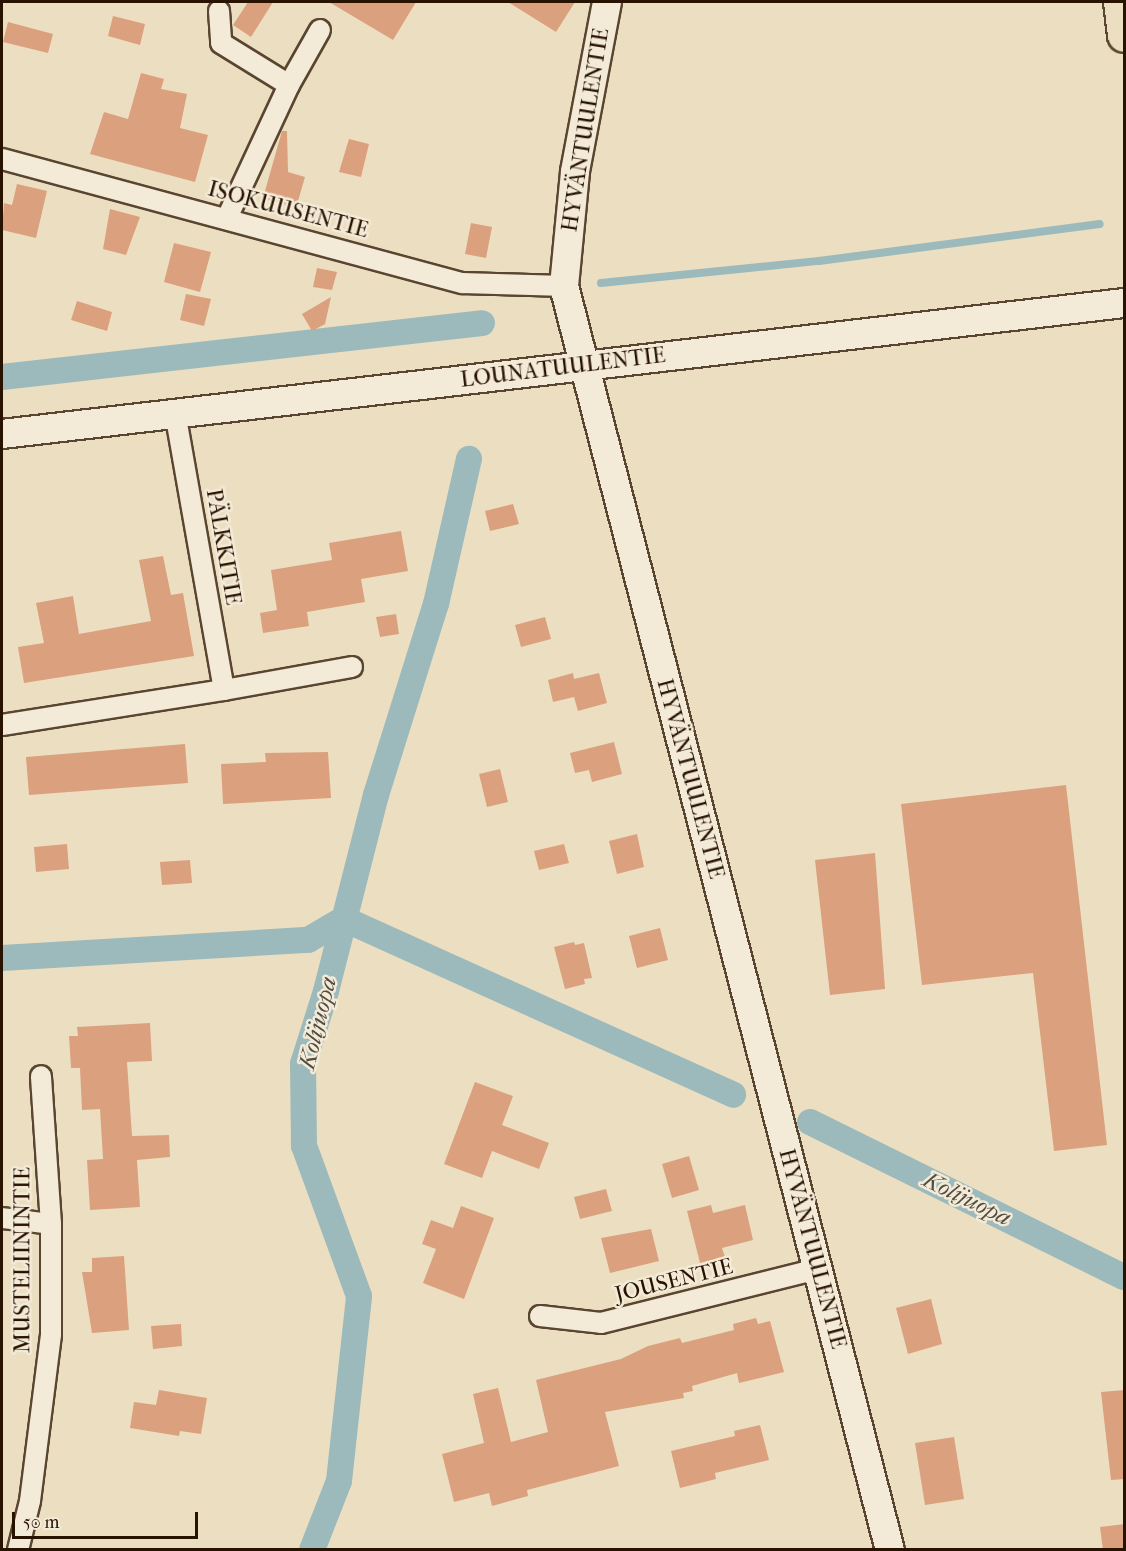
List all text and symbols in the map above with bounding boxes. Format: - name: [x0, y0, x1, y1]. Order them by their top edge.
- street label: HYVÄNTUULENTIE: [557, 26, 615, 234]
- street label: ISOKUUSENTIE: [205, 176, 371, 244]
- street label: LOUNATUULENTIE: [459, 342, 667, 394]
- street label: PÄLKKITIE: [200, 487, 246, 607]
- street label: HYVÄNTUULENTIE: [651, 676, 729, 882]
- water label: Kolijuopa: [293, 974, 343, 1072]
- street label: HYVÄNTUULENTIE: [773, 1146, 851, 1352]
- water label: Kolijuopa: [918, 1165, 1016, 1233]
- street label: MUSTELIININTIE: [10, 1167, 36, 1353]
- street label: JOUSENTIE: [612, 1254, 736, 1308]
- scale bar: [15, 1500, 201, 1538]
- text: 50 m: [23, 1512, 59, 1533]

